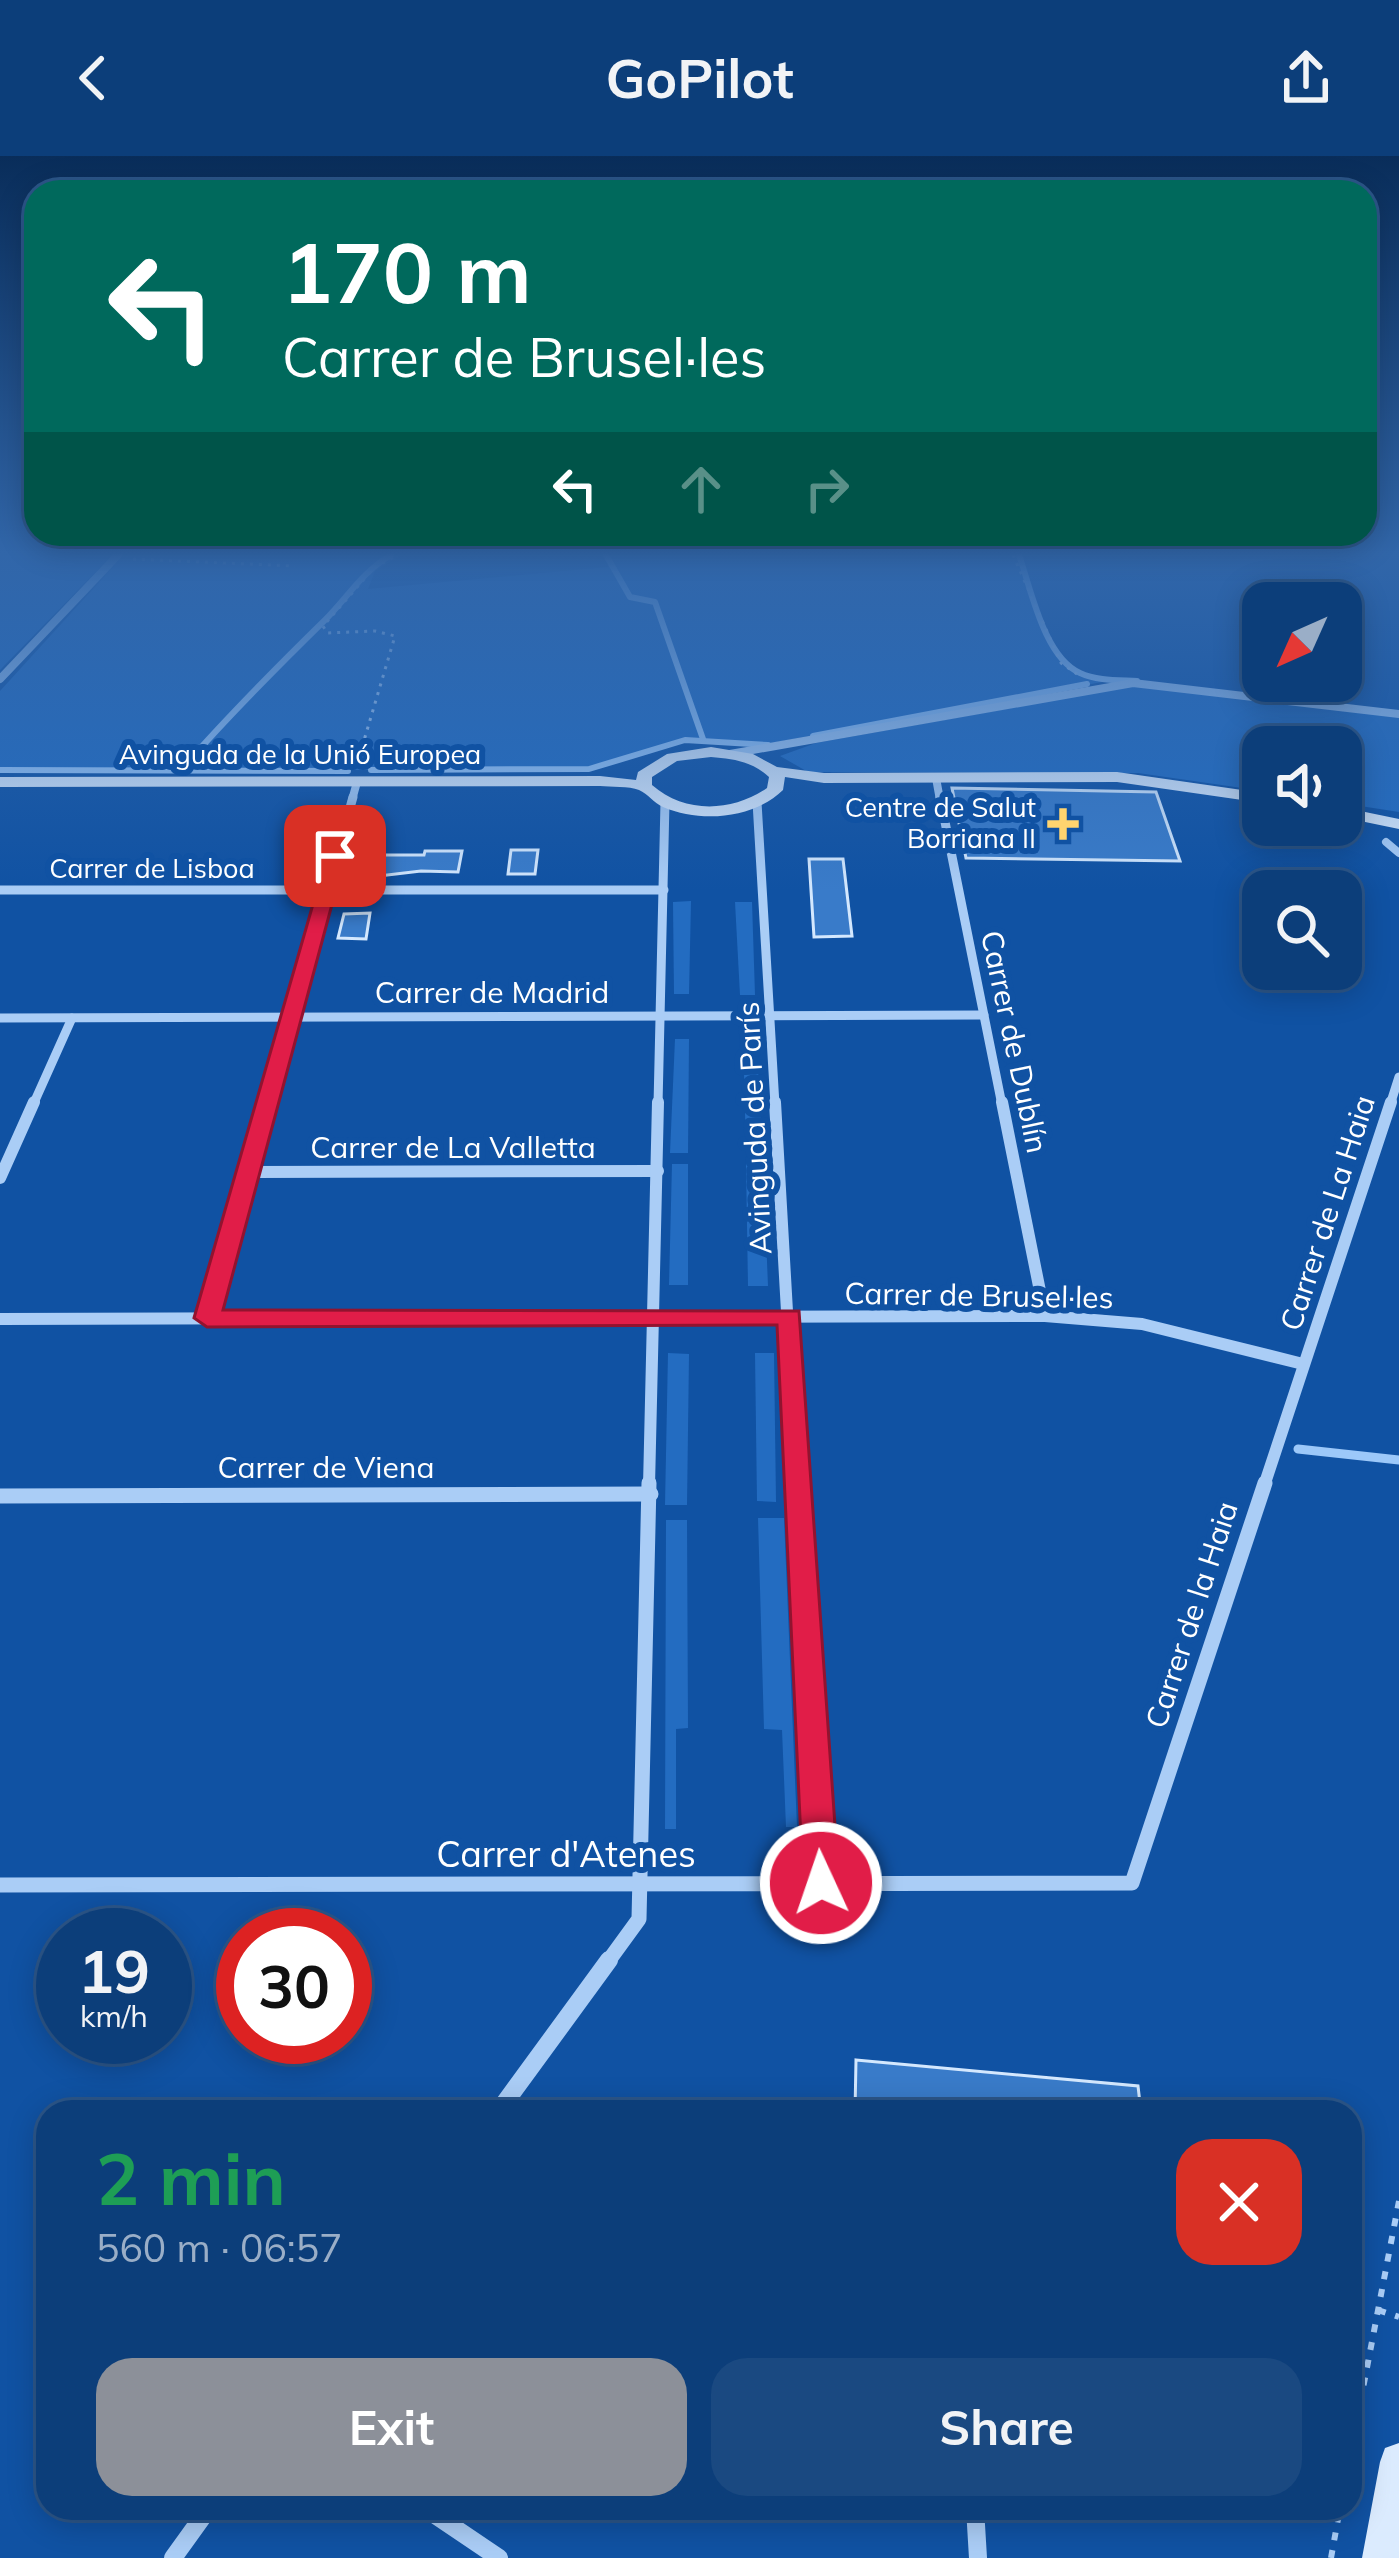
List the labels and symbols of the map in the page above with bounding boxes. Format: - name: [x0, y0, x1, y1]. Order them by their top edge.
- north arrow: [1242, 582, 1362, 702]
- street label: Avinguda de la Unió Europea: [119, 737, 481, 771]
- place label: Centre de Salut Borriana II: [845, 790, 1036, 855]
- pin: [284, 805, 386, 907]
- marker: Centre de Salut Borriana II: [1047, 808, 1079, 840]
- street label: Carrer de Lisboa: [49, 851, 255, 885]
- street label: Carrer de Dublín: [973, 927, 1057, 1156]
- street label: Carrer de Madrid: [375, 973, 609, 1011]
- street label: Avinguda de París: [728, 1001, 780, 1255]
- street label: Carrer de La Haia: [1271, 1090, 1383, 1335]
- street label: Carrer de La Valletta: [310, 1128, 596, 1166]
- street label: Carrer de Brusel·les: [844, 1274, 1114, 1316]
- street label: Carrer de Viena: [218, 1448, 434, 1486]
- street label: Carrer de la Haia: [1137, 1497, 1246, 1733]
- position arrow: [758, 1820, 884, 1946]
- street label: Carrer d'Atenes: [436, 1831, 696, 1876]
- speed limit sign: 30: [216, 1908, 372, 2064]

